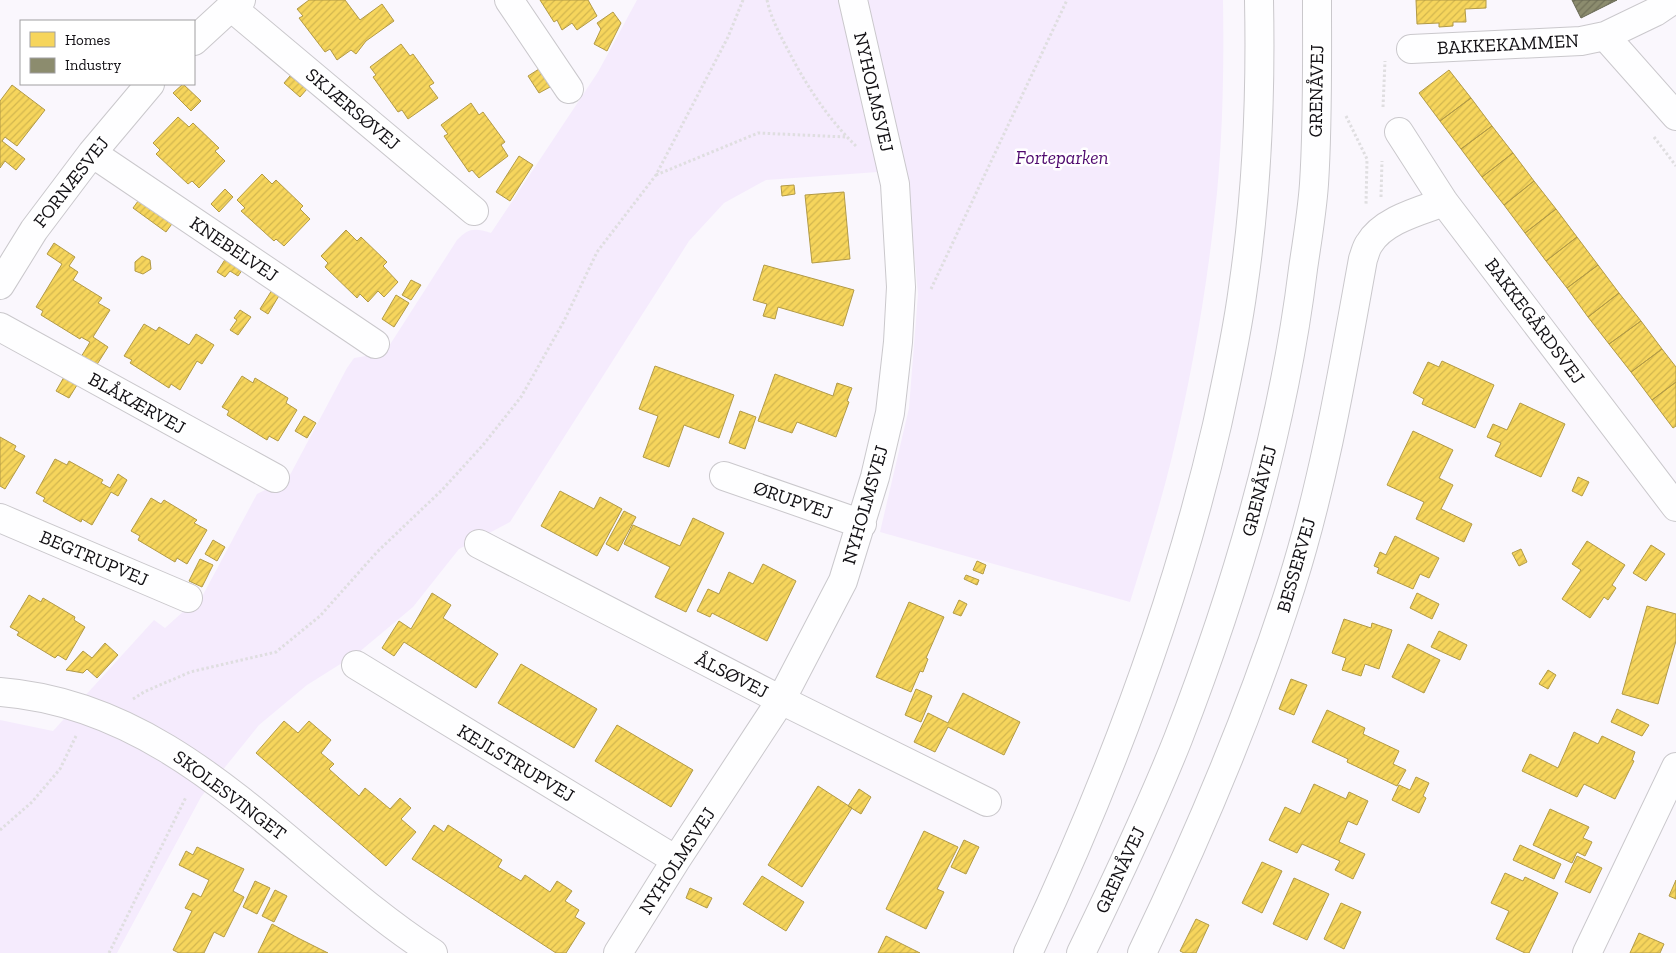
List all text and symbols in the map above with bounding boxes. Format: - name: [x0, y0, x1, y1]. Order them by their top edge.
- legend: [20, 20, 195, 85]
- street label: BAKKEKAMMEN: [1436, 29, 1580, 59]
- street label: NYHOLMSVEJ: [849, 30, 899, 154]
- text: Homes: [65, 31, 110, 49]
- street label: GRENÅVEJ: [1304, 44, 1328, 138]
- text: Industry: [65, 56, 122, 74]
- street label: SKJÆRSØVEJ: [301, 63, 405, 155]
- street label: FORNÆSVEJ: [28, 132, 114, 232]
- park label: Forteparken: [1016, 146, 1109, 169]
- street label: KNEBELVEJ: [186, 211, 282, 287]
- street label: BAKKEGÅRDSVEJ: [1480, 254, 1590, 388]
- street label: BLÅKÆRVEJ: [85, 367, 189, 439]
- street label: NYHOLMSVEJ: [837, 443, 893, 567]
- street label: GRENÅVEJ: [1237, 443, 1281, 539]
- street label: ØRUPVEJ: [751, 476, 835, 524]
- street label: BESSERVEJ: [1272, 515, 1320, 615]
- street label: BEGTRUPVEJ: [36, 525, 152, 591]
- street label: ÅLSØVEJ: [692, 647, 772, 703]
- street label: KEJLSTRUPVEJ: [453, 719, 579, 807]
- street label: SKOLESVINGET: [169, 745, 291, 845]
- street label: NYHOLMSVEJ: [634, 803, 720, 919]
- street label: GRENÅVEJ: [1090, 823, 1150, 917]

